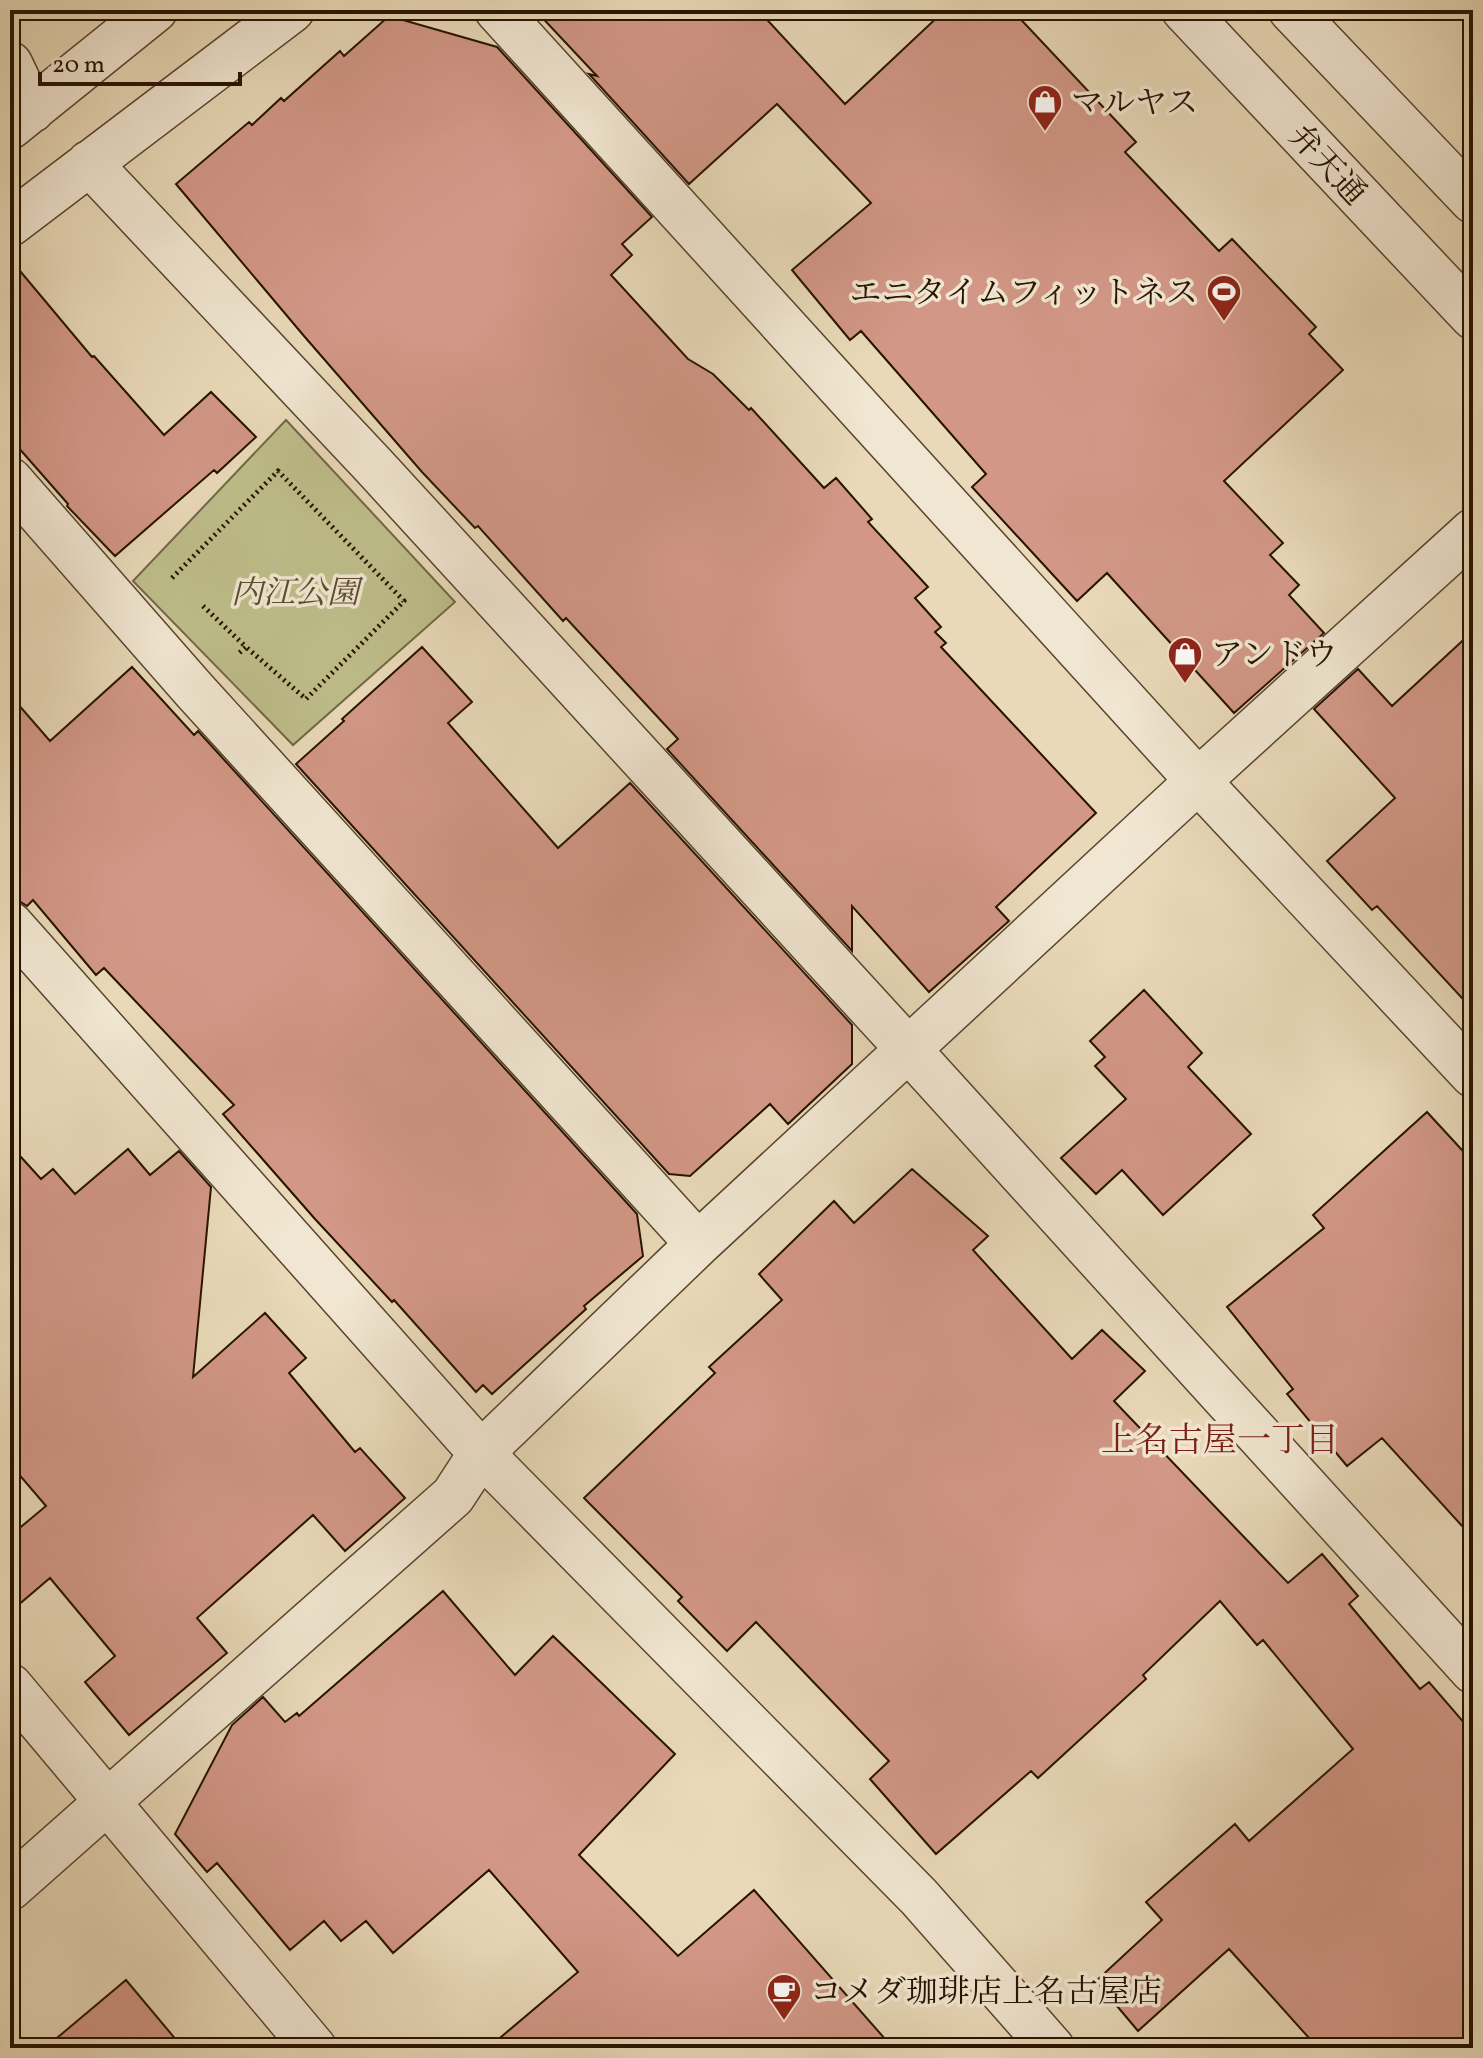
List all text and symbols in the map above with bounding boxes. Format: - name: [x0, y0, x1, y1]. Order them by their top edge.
- scale bar: [40, 36, 240, 86]
- text: 20 m: [52, 49, 105, 83]
- shop icon: マルヤス: [1026, 83, 1064, 133]
- place label: マルヤス: [1071, 83, 1198, 127]
- street label: 弁天通: [1277, 116, 1375, 216]
- place label: エニタイムフィットネス: [850, 273, 1198, 317]
- sports icon: エニタイムフィットネス: [1205, 273, 1243, 323]
- park label: 内江公園: [231, 573, 364, 617]
- shop icon: アンドウ: [1166, 635, 1204, 685]
- place label: アンドウ: [1211, 635, 1338, 679]
- district label: 上名古屋一丁目: [1101, 1419, 1339, 1466]
- cafe icon: コメダ珈琲店上名古屋店: [765, 1972, 803, 2022]
- place label: コメダ珈琲店上名古屋店: [810, 1972, 1162, 2016]

